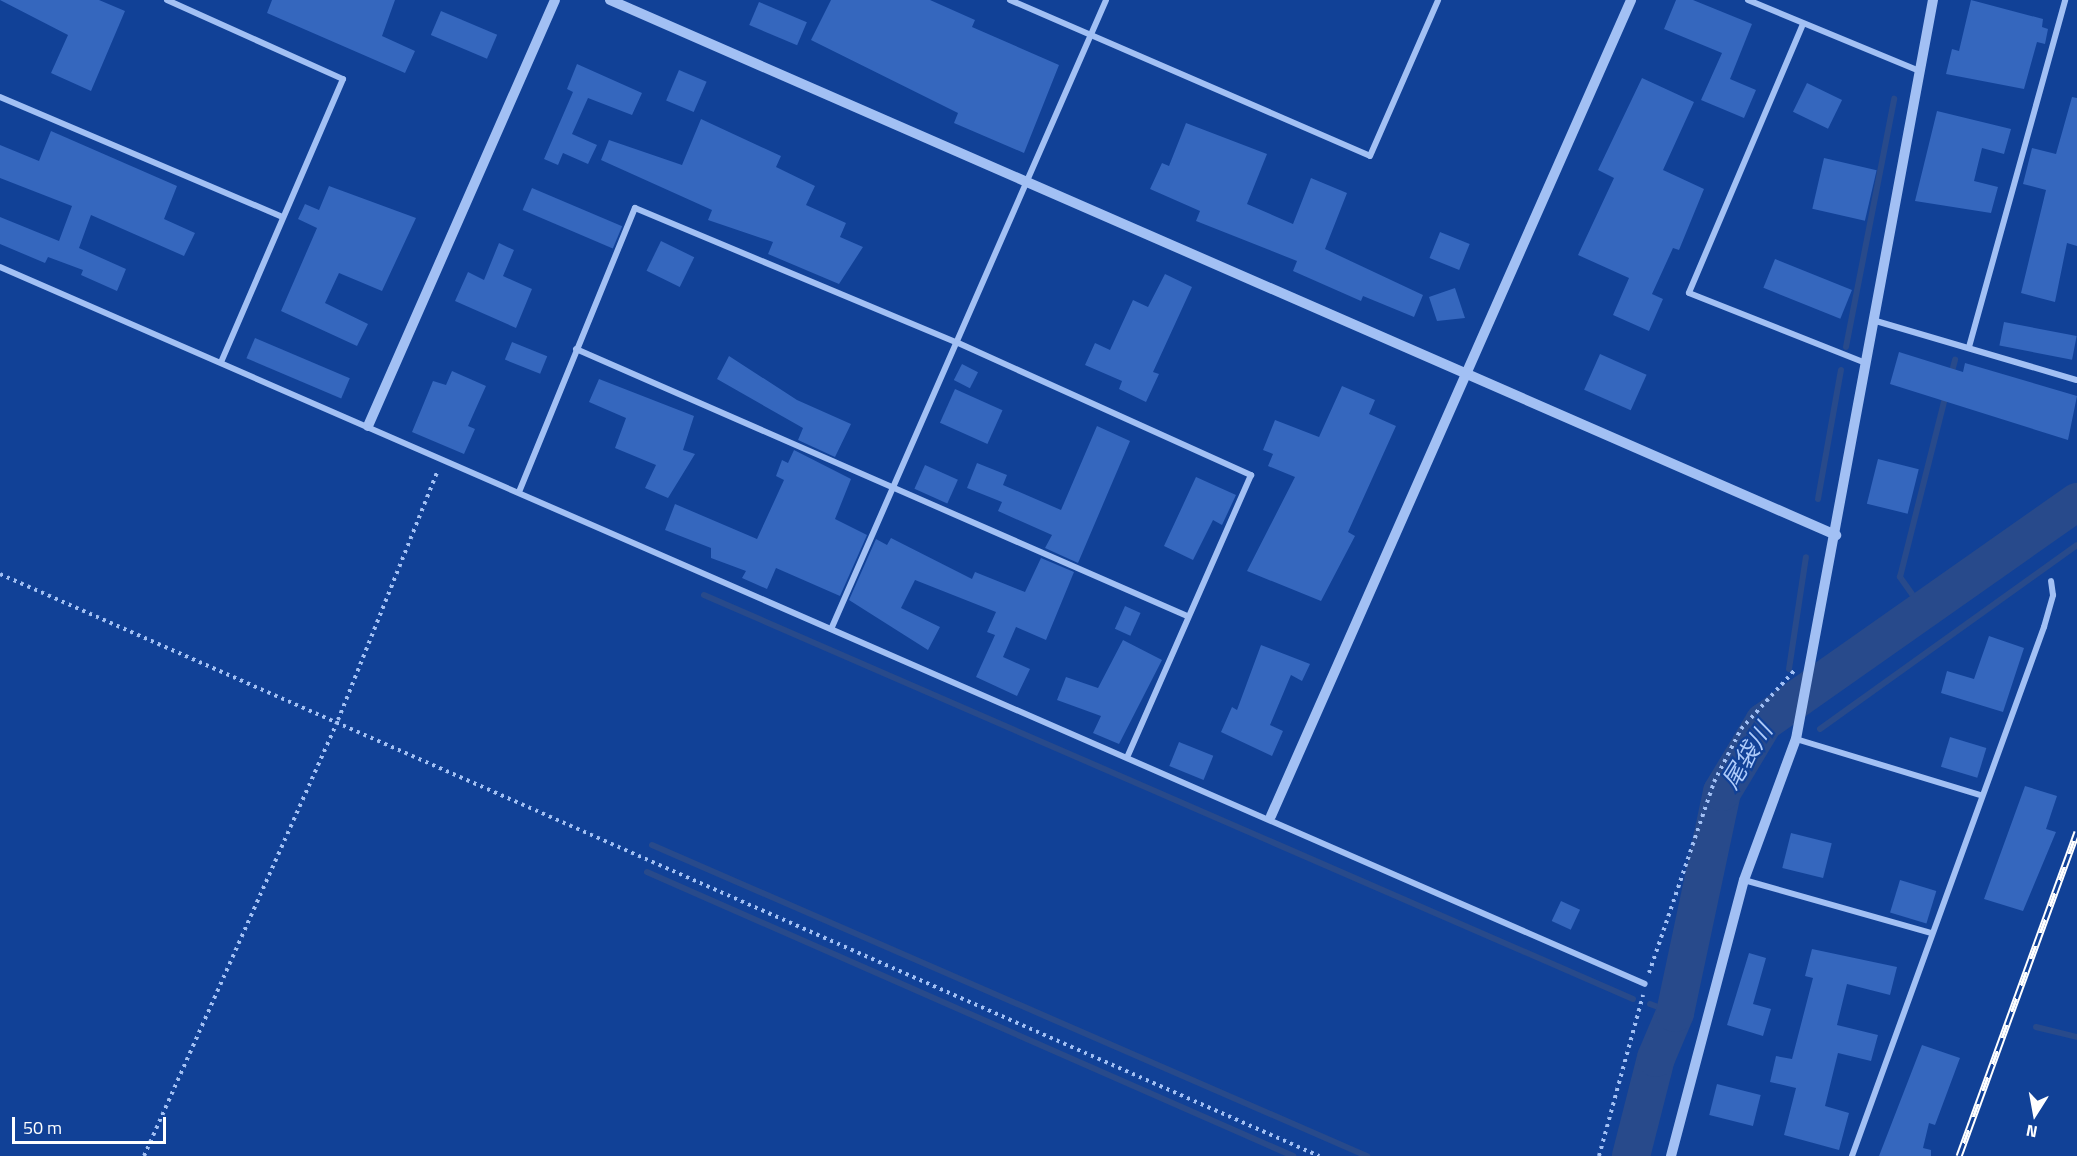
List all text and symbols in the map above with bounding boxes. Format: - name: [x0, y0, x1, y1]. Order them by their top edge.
- water label: 尾袋川: [1716, 718, 1778, 794]
- north arrow: [2005, 1084, 2065, 1144]
- scale bar: [15, 1105, 170, 1143]
- text: 50 m: [23, 1114, 62, 1141]
- text: N: [2024, 1119, 2039, 1145]

